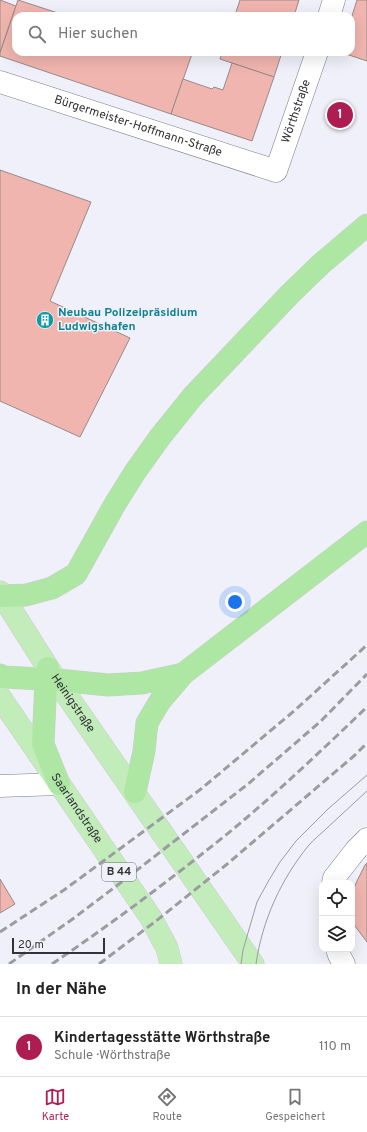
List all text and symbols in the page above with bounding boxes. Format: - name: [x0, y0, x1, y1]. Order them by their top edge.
- search box: [12, 12, 355, 56]
- icon: search: [26, 23, 48, 45]
- text: Hier suchen: [58, 25, 138, 44]
- street label: Wörthstraße: [278, 78, 315, 145]
- street label: Bürgermeister-Hoffmann-Straße: [52, 92, 224, 161]
- pin: 1: [327, 100, 353, 130]
- place label: Neubau Polizeipräsidium Ludwigshafen: [58, 305, 198, 335]
- building icon: Neubau Polizeipräsidium Ludwigshafen: [35, 310, 55, 330]
- your location: [225, 592, 245, 612]
- street label: Heinigstraße: [47, 671, 98, 736]
- street label: Saarlandstraße: [47, 770, 106, 847]
- road number: B 44: [102, 863, 136, 881]
- map controls: [319, 880, 355, 952]
- button: locate: [319, 880, 355, 916]
- button: layers: [319, 916, 355, 952]
- scale bar: [12, 936, 105, 955]
- text: 20 m: [18, 938, 44, 952]
- text: In der Nähe: [16, 979, 107, 1001]
- text: Kindertagesstätte Wörthstraße: [54, 1029, 270, 1048]
- text: 1: [26, 1039, 32, 1055]
- text: 110 m: [319, 1039, 351, 1055]
- text: Schule · Wörthstraße: [54, 1048, 171, 1064]
- tab: Karte: [42, 1086, 69, 1124]
- tab: Route: [152, 1086, 182, 1124]
- tab: Gespeichert: [265, 1086, 325, 1124]

